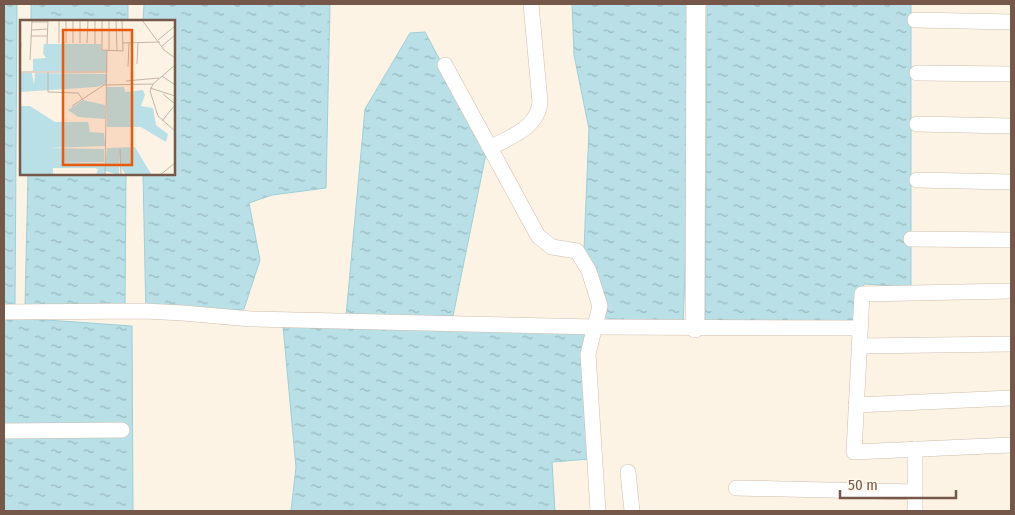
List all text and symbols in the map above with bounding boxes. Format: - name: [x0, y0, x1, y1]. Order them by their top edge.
- inset map: [20, 20, 175, 175]
- scale bar: [840, 468, 956, 500]
- text: 50 m: [848, 476, 878, 494]

